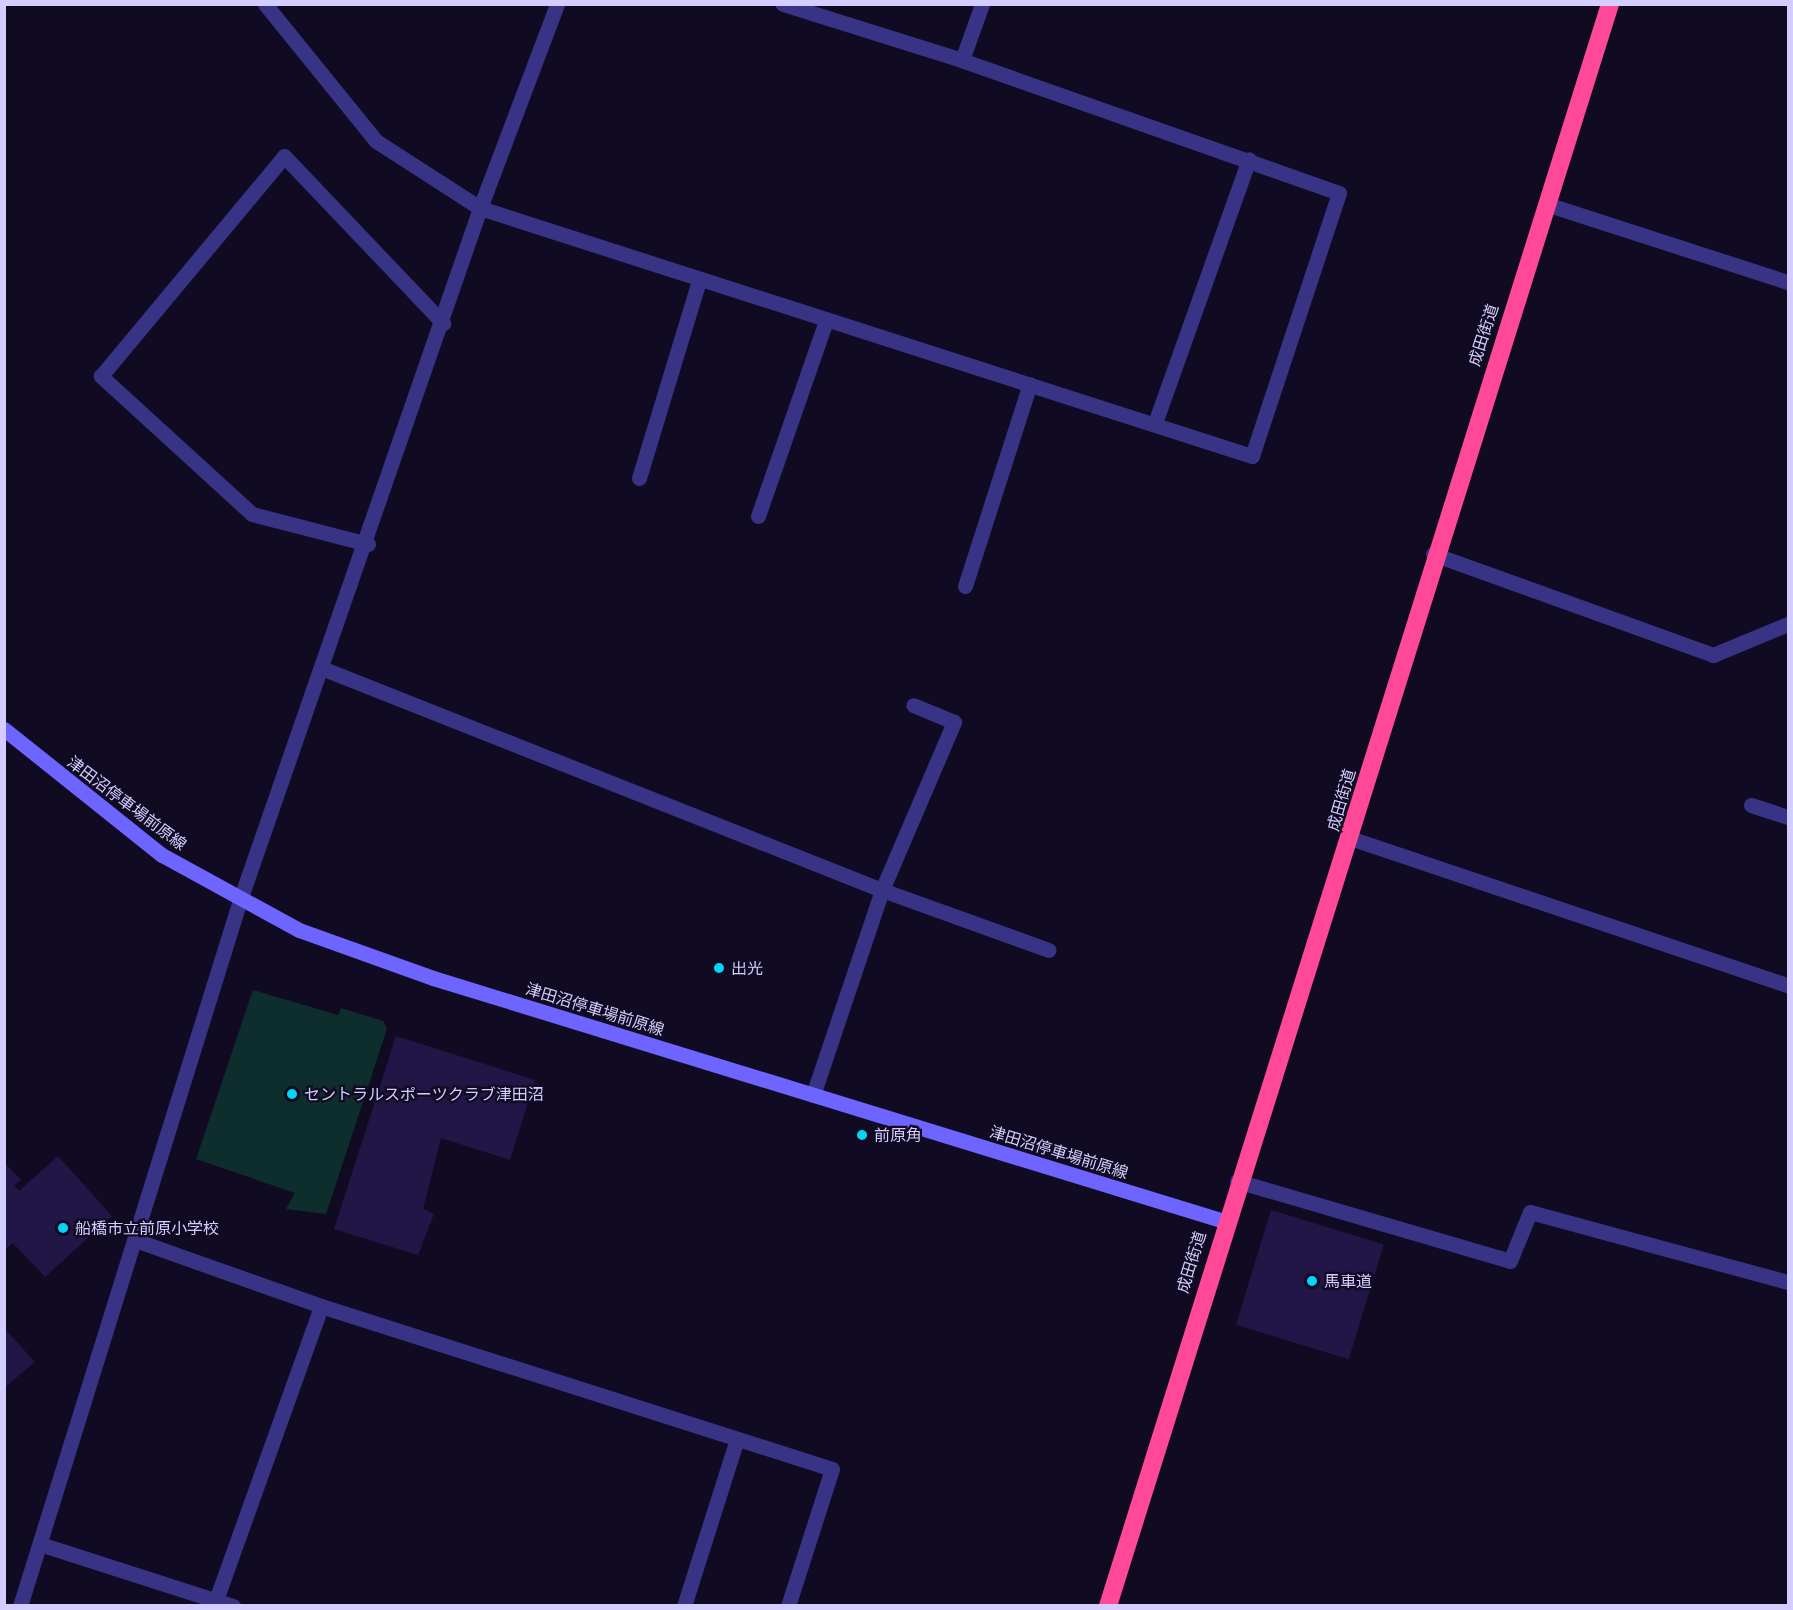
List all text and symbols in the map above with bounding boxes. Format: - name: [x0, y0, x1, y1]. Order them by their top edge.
- street label: 成田街道: [1464, 302, 1502, 368]
- street label: 津田沼停車場前原線: [64, 752, 190, 854]
- street label: 成田街道: [1323, 767, 1359, 833]
- place label: 出光: [731, 958, 763, 978]
- marker: 出光: [712, 961, 726, 975]
- street label: 津田沼停車場前原線: [523, 979, 667, 1039]
- place label: セントラルスポーツクラブ津田沼: [304, 1084, 544, 1104]
- marker: セントラルスポーツクラブ津田沼: [285, 1087, 299, 1101]
- street label: 津田沼停車場前原線: [987, 1122, 1131, 1182]
- place label: 前原角: [874, 1125, 922, 1145]
- marker: 前原角: [855, 1128, 869, 1142]
- place label: 船橋市立前原小学校: [75, 1218, 219, 1238]
- marker: 船橋市立前原小学校: [56, 1221, 70, 1235]
- street label: 成田街道: [1172, 1229, 1210, 1295]
- place label: 馬車道: [1324, 1271, 1372, 1291]
- marker: 馬車道: [1305, 1274, 1319, 1288]

